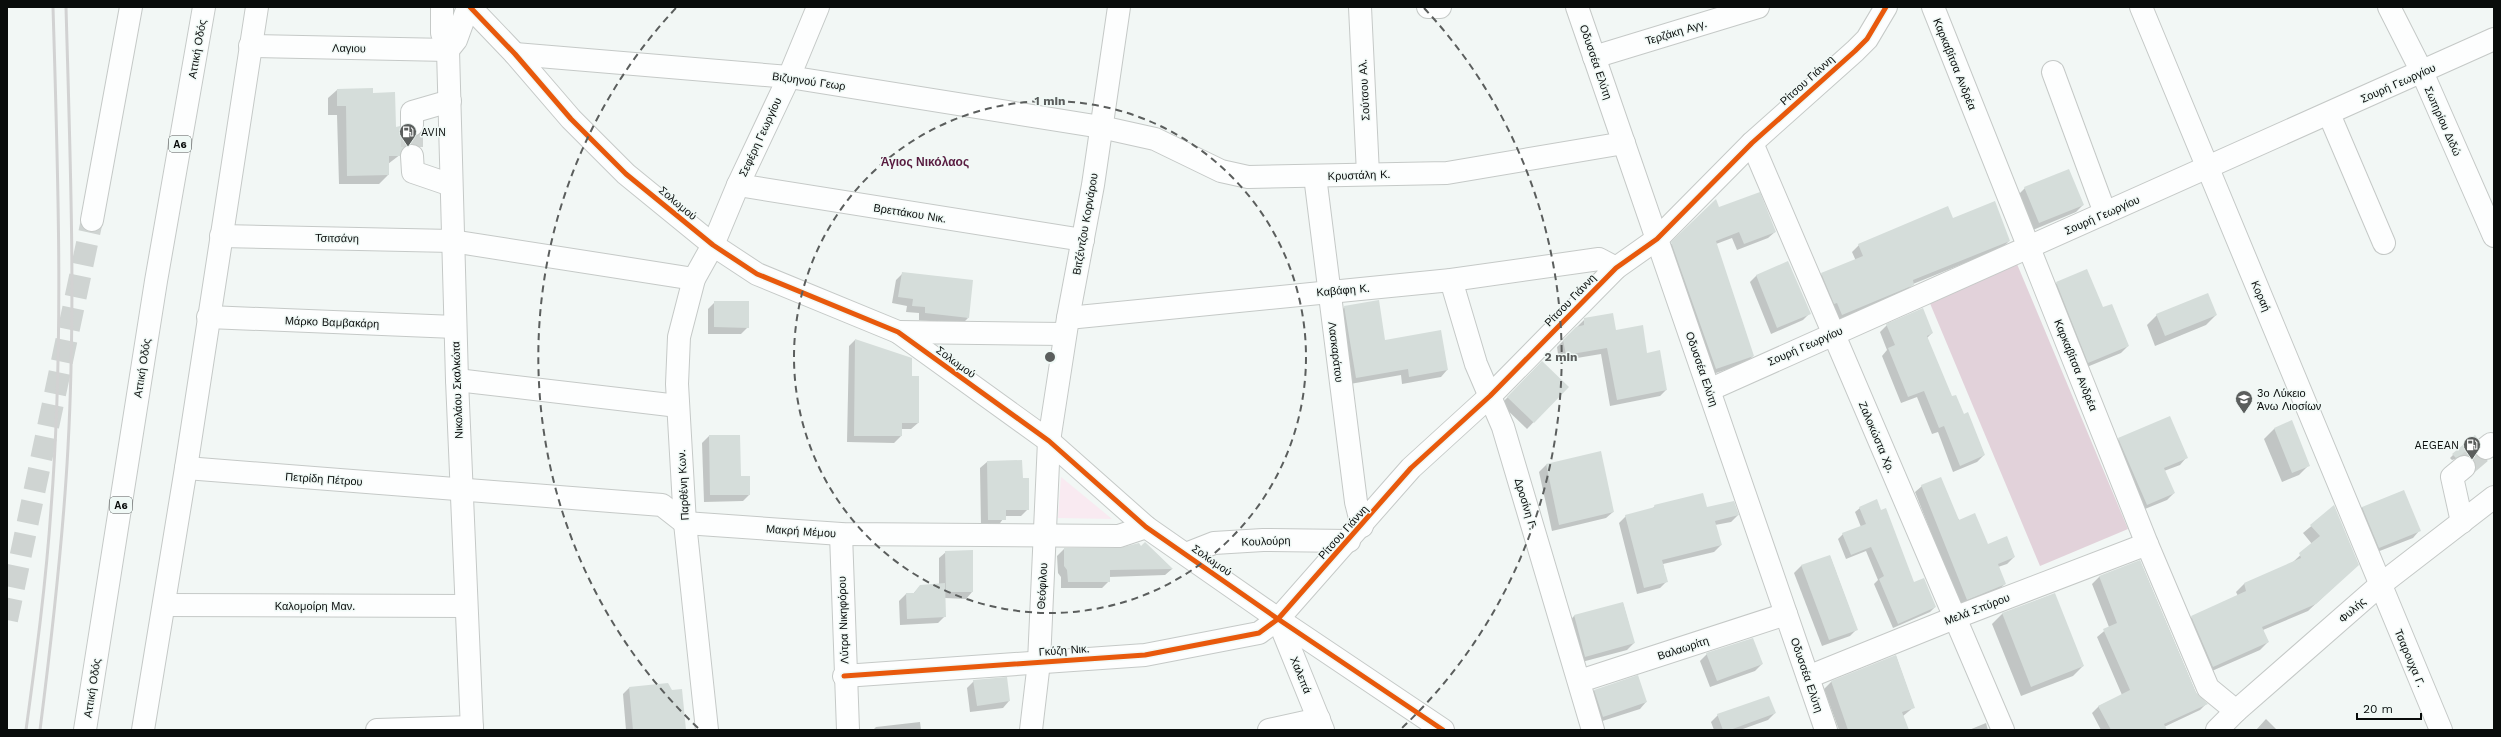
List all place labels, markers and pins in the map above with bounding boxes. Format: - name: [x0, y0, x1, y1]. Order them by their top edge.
- fuel station icon: AVIN: [398, 122, 418, 147]
- place label: AVIN: [421, 126, 446, 139]
- centre of rings: [1043, 350, 1057, 364]
- place label: 3ο Λύκειο Άνω Λιοσίων: [2257, 387, 2322, 413]
- school or university icon: 3ο Λύκειο Άνω Λιοσίων: [2234, 389, 2254, 414]
- fuel station icon: AEGEAN: [2462, 435, 2482, 460]
- place label: AEGEAN: [2415, 439, 2459, 452]

